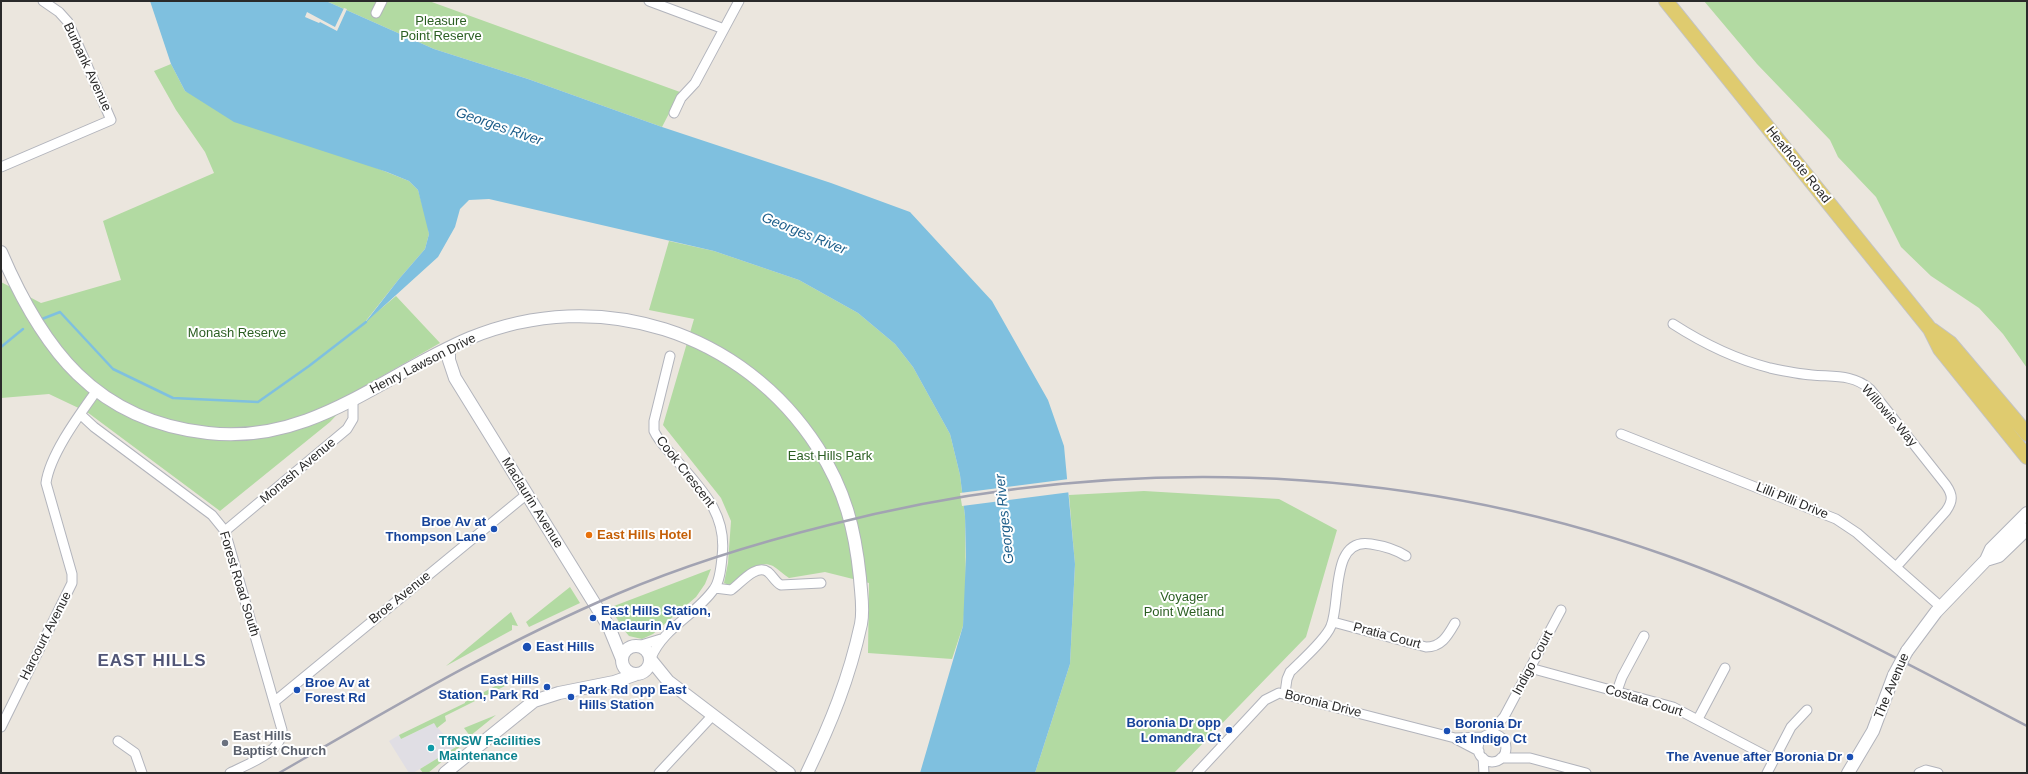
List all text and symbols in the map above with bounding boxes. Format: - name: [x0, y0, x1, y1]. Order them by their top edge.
- park label: Pleasure Point Reserve: [400, 13, 482, 44]
- street label: Burbank Avenue: [60, 20, 114, 114]
- water label: Georges River: [454, 104, 544, 150]
- street label: Heathcote Road: [1762, 124, 1834, 206]
- water label: Georges River: [759, 209, 849, 259]
- park label: Monash Reserve: [188, 325, 286, 341]
- street label: Henry Lawson Drive: [367, 330, 479, 398]
- street label: Willowie Way: [1858, 382, 1920, 450]
- street label: Cook Crescent: [652, 433, 718, 511]
- street label: Monash Avenue: [257, 435, 339, 507]
- park label: East Hills Park: [788, 448, 872, 464]
- street label: Maclaurin Avenue: [498, 455, 566, 551]
- water label: Georges River: [992, 473, 1018, 565]
- street label: Lilli Pilli Drive: [1754, 479, 1830, 523]
- place label: Broe Av at Thompson Lane: [386, 514, 486, 545]
- marker: Broe Av at Thompson Lane: [489, 524, 499, 534]
- place label: East Hills Hotel: [597, 527, 692, 543]
- street label: Forest Road South: [216, 530, 262, 638]
- marker: East Hills Hotel: [584, 530, 594, 540]
- street label: Broe Avenue: [366, 568, 434, 628]
- street label: Harcourt Avenue: [17, 589, 75, 683]
- park label: Voyager Point Wetland: [1144, 589, 1224, 620]
- place label: East Hills Station, Maclaurin Av: [601, 603, 711, 634]
- marker: East Hills Station, Maclaurin Av: [588, 613, 598, 623]
- street label: Pratia Court: [1351, 619, 1423, 653]
- street label: Indigo Court: [1509, 628, 1557, 698]
- place label: East Hills: [536, 639, 595, 655]
- marker: East Hills: [521, 641, 533, 653]
- district label: EAST HILLS: [97, 651, 207, 671]
- street label: The Avenue: [1871, 651, 1913, 721]
- place label: East Hills Station, Park Rd: [439, 672, 539, 703]
- place label: Broe Av at Forest Rd: [305, 675, 370, 706]
- marker: East Hills Station, Park Rd: [542, 682, 552, 692]
- place label: Park Rd opp East Hills Station: [579, 682, 687, 713]
- street label: Costata Court: [1603, 682, 1685, 720]
- marker: Broe Av at Forest Rd: [292, 685, 302, 695]
- street label: Boronia Drive: [1283, 687, 1363, 721]
- marker: Park Rd opp East Hills Station: [566, 692, 576, 702]
- place label: Boronia Dr opp Lomandra Ct: [1126, 715, 1221, 746]
- place label: Boronia Dr at Indigo Ct: [1455, 716, 1526, 747]
- marker: Boronia Dr opp Lomandra Ct: [1224, 725, 1234, 735]
- marker: Boronia Dr at Indigo Ct: [1442, 726, 1452, 736]
- place label: East Hills Baptist Church: [233, 728, 326, 759]
- place label: TfNSW Facilities Maintenance: [439, 733, 541, 764]
- marker: East Hills Baptist Church: [220, 738, 230, 748]
- marker: TfNSW Facilities Maintenance: [426, 743, 436, 753]
- place label: The Avenue after Boronia Dr: [1666, 749, 1842, 765]
- marker: The Avenue after Boronia Dr: [1845, 752, 1855, 762]

